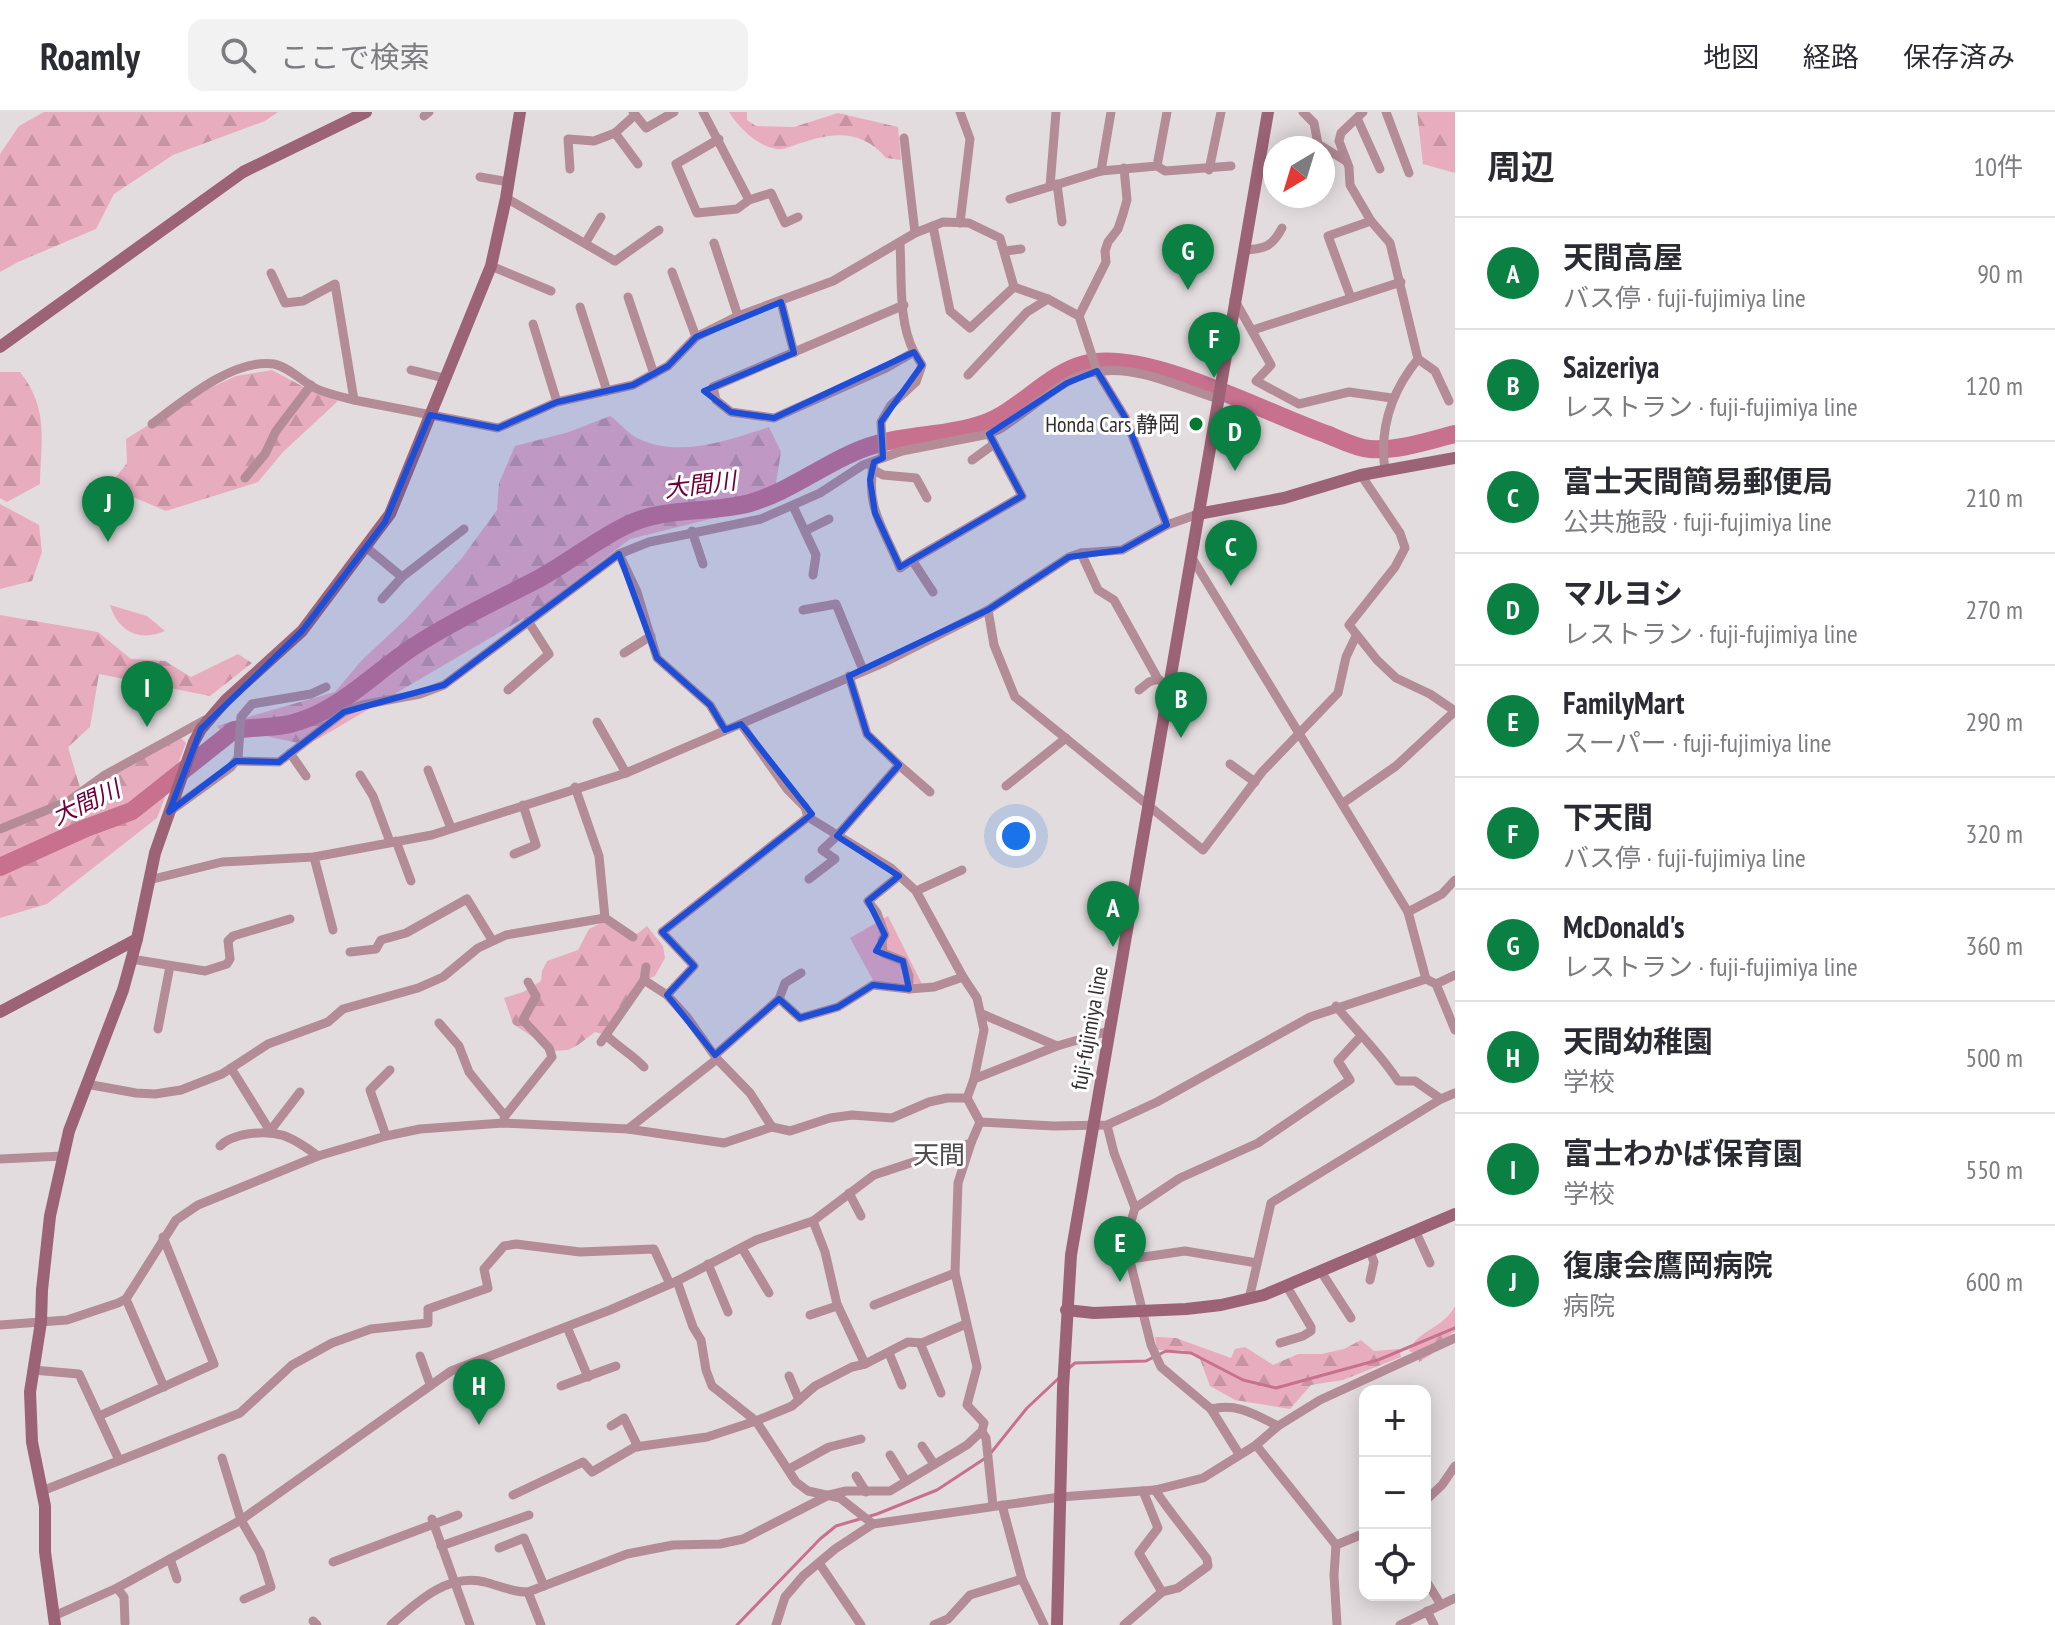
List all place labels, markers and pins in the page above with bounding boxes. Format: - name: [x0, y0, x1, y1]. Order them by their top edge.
- pin: G: [1162, 224, 1214, 290]
- pin: F: [1188, 312, 1240, 378]
- pin: D: [1209, 405, 1261, 471]
- place label: Honda Cars 静岡: [1045, 410, 1180, 438]
- marker: Honda Cars 静岡: [1187, 415, 1205, 433]
- pin: J: [82, 476, 134, 542]
- pin: C: [1205, 520, 1257, 586]
- pin: I: [121, 661, 173, 727]
- pin: B: [1155, 672, 1207, 738]
- pin: A: [1087, 881, 1139, 947]
- pin: E: [1094, 1216, 1146, 1282]
- pin: H: [453, 1359, 505, 1425]

